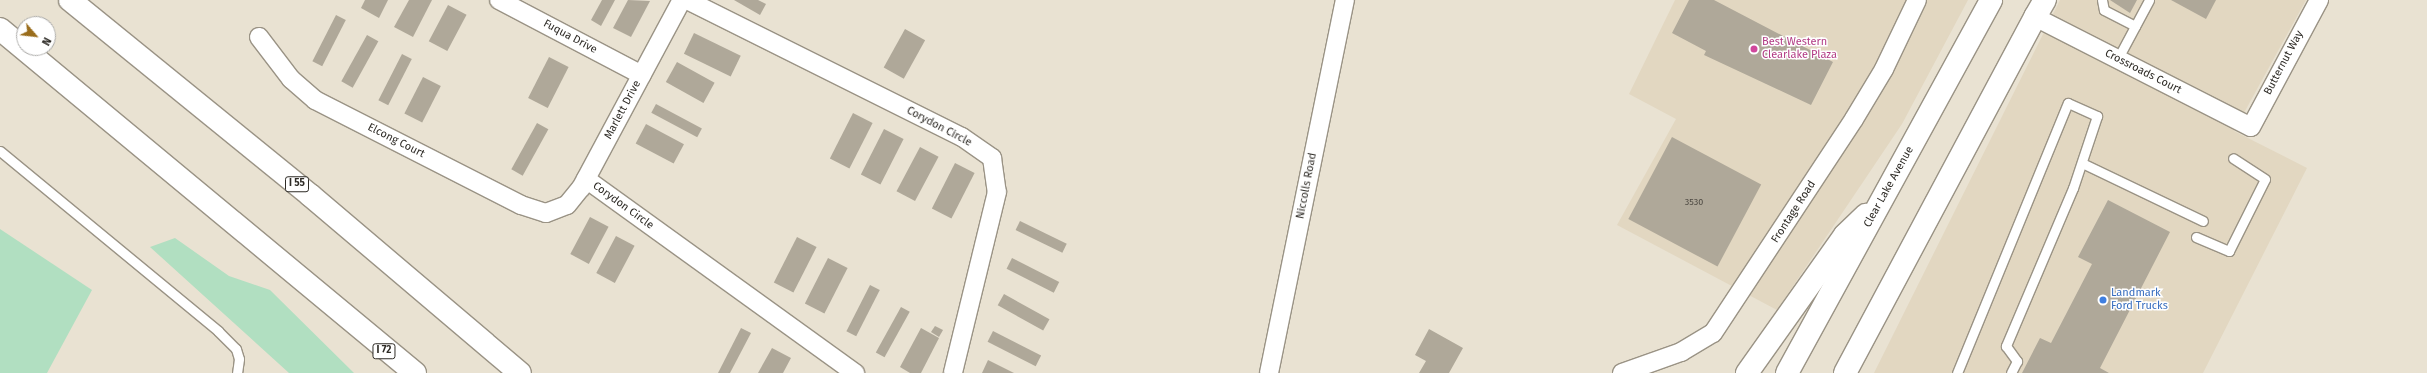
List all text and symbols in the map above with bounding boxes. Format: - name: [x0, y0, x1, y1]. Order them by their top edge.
- north arrow: [16, 16, 56, 56]
- street label: Fuqua Drive: [541, 17, 599, 57]
- street label: Butternut Way: [2262, 29, 2306, 97]
- text: N: [39, 35, 54, 48]
- place label: Best Western Clearlake Plaza: [1762, 36, 1837, 62]
- marker: Best Western Clearlake Plaza: [1749, 44, 1759, 54]
- street label: Crossroads Court: [2102, 47, 2184, 97]
- street label: Marlett Drive: [602, 78, 644, 142]
- street label: Corydon Circle: [904, 104, 974, 150]
- street label: Elcong Court: [365, 121, 427, 161]
- street label: Clear Lake Avenue: [1861, 144, 1917, 230]
- street label: Niccolls Road: [1294, 152, 1320, 220]
- road number: I 55: [285, 176, 309, 192]
- street label: Frontage Road: [1769, 178, 1819, 246]
- street label: Corydon Circle: [590, 180, 656, 232]
- house number: 3530: [1685, 197, 1703, 207]
- place label: Landmark Ford Trucks: [2111, 287, 2168, 313]
- marker: Landmark Ford Trucks: [2098, 295, 2108, 305]
- road number: I 72: [372, 343, 396, 359]

